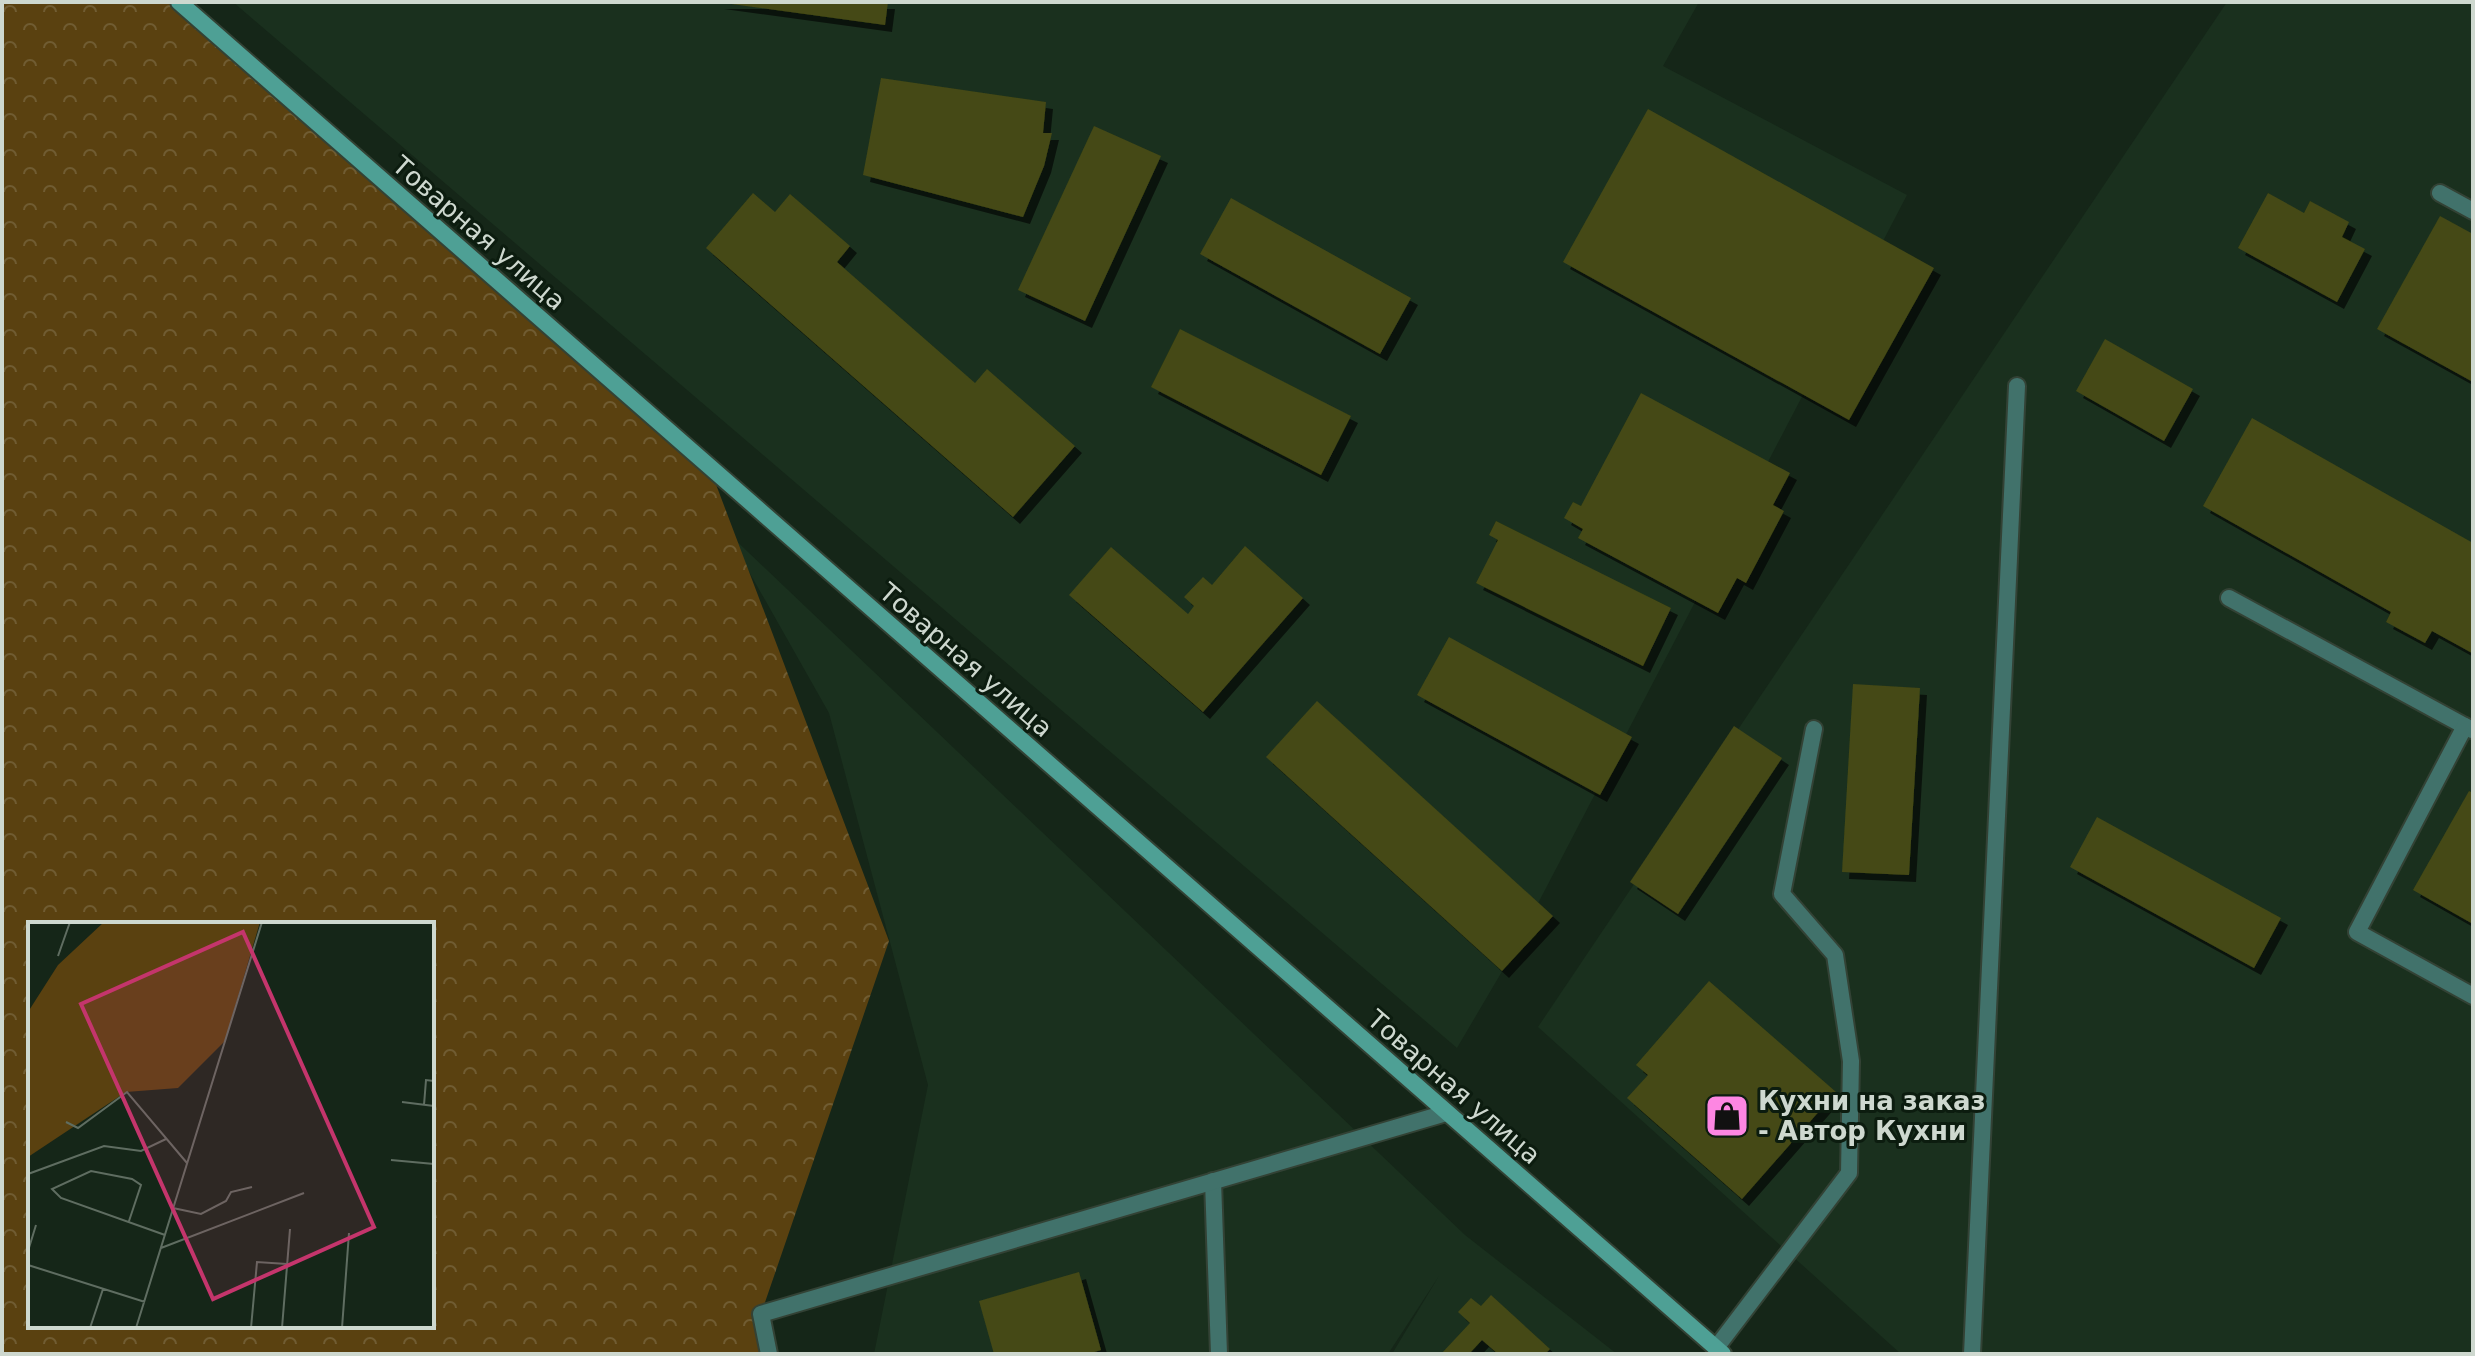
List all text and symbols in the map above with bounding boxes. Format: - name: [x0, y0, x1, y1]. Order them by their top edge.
- street label: Товарная улица: [386, 149, 571, 316]
- street label: Товарная улица: [873, 576, 1058, 743]
- inset map: [28, 922, 434, 1328]
- street label: Товарная улица: [1361, 1003, 1546, 1170]
- place label: Кухни на заказ - Автор Кухни: [1758, 1086, 1986, 1146]
- shop icon: Кухни на заказ - Автор Кухни: [1703, 1092, 1751, 1140]

